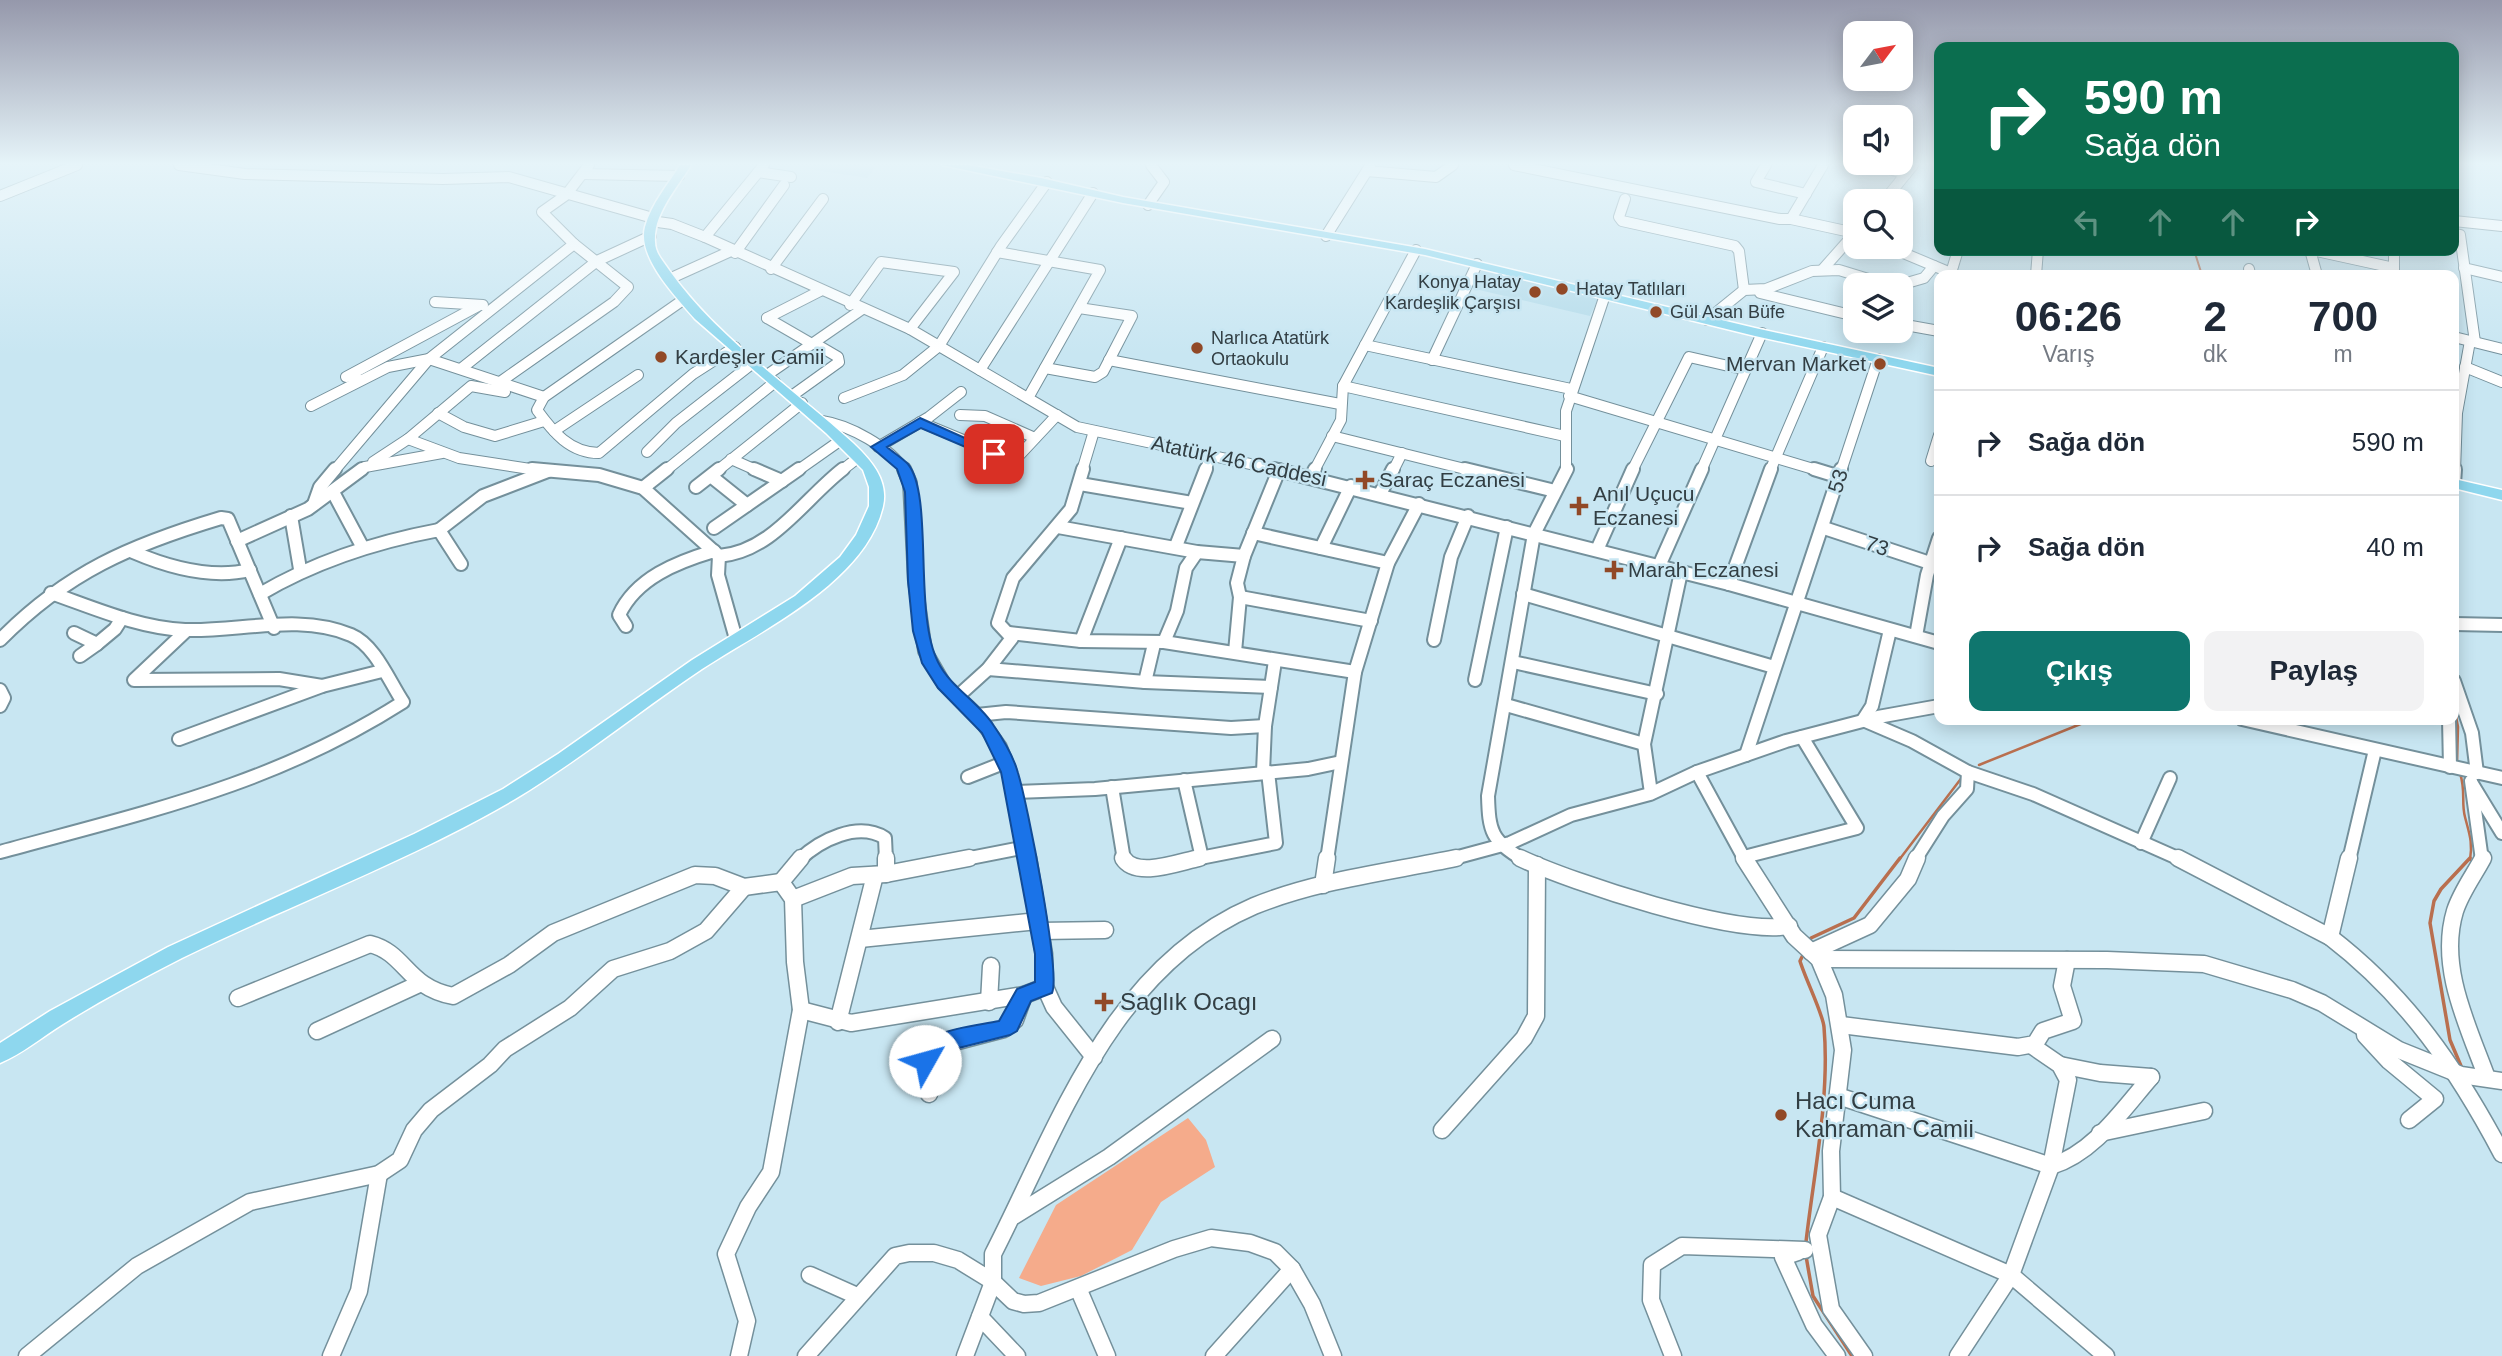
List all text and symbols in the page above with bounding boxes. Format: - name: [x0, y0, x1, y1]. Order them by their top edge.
- north arrow: [1843, 21, 1913, 91]
- map controls: [1843, 21, 1913, 343]
- icon: right: [1969, 70, 2060, 161]
- text: 590 m: [2084, 70, 2223, 124]
- button: sound: [1843, 105, 1913, 175]
- text: Sağa dön: [2084, 127, 2221, 163]
- button: search: [1843, 189, 1913, 259]
- icon: left: [2068, 203, 2106, 241]
- icon: ahead: [2141, 203, 2179, 241]
- icon: ahead: [2214, 203, 2252, 241]
- icon: right: [2287, 203, 2325, 241]
- place label: Konya Hatay Kardeşlik Çarşısı: [1385, 272, 1521, 313]
- button: layers: [1843, 273, 1913, 343]
- place label: Hatay Tatlıları: [1576, 279, 1686, 299]
- marker: Hatay Tatlıları: [1554, 281, 1570, 297]
- marker: Konya Hatay Kardeşlik Çarşısı: [1527, 284, 1543, 300]
- text: 06:26: [2015, 293, 2122, 340]
- text: 2: [2203, 293, 2227, 340]
- text: 700: [2308, 293, 2378, 340]
- place label: Gül Asan Büfe: [1670, 302, 1785, 322]
- marker: Gül Asan Büfe: [1648, 304, 1664, 320]
- place label: Narlıca Atatürk Ortaokulu: [1211, 328, 1330, 369]
- marker: Narlıca Atatürk Ortaokulu: [1189, 340, 1205, 356]
- text: Varış: [2043, 341, 2095, 367]
- text: dk: [2203, 341, 2227, 367]
- text: m: [2334, 341, 2353, 367]
- place label: Kardeşler Camii: [675, 345, 824, 368]
- marker: Kardeşler Camii: [653, 349, 669, 365]
- place label: Mervan Market: [1726, 352, 1866, 375]
- marker: Mervan Market: [1872, 356, 1888, 372]
- pin: [964, 424, 1024, 484]
- icon: right: [1969, 424, 2007, 462]
- text: Sağa dön: [2028, 427, 2145, 457]
- text: 590 m: [2352, 427, 2424, 457]
- street label: Atatürk 46 Caddesi: [1149, 431, 1329, 490]
- icon: arrive: [975, 435, 1013, 473]
- street label: 53: [1823, 466, 1852, 495]
- place label: Saraç Eczanesi: [1379, 468, 1525, 491]
- marker: Saraç Eczanesi: [1357, 472, 1373, 488]
- place label: Anıl Uçucu Eczanesi: [1593, 482, 1695, 529]
- marker: Anıl Uçucu Eczanesi: [1571, 498, 1587, 514]
- icon: right: [1969, 529, 2007, 567]
- street label: 73: [1862, 531, 1892, 560]
- text: Sağa dön: [2028, 532, 2145, 562]
- text: 40 m: [2366, 532, 2424, 562]
- place label: Marah Eczanesi: [1628, 558, 1779, 581]
- marker: Marah Eczanesi: [1606, 562, 1622, 578]
- button: Çıkış: [1969, 631, 2190, 711]
- button: Paylaş: [2204, 631, 2424, 711]
- place label: Saglık Ocagı: [1120, 988, 1257, 1015]
- marker: Saglık Ocagı: [1094, 992, 1114, 1012]
- position arrow: [888, 1024, 962, 1098]
- place label: Hacı Cuma Kahraman Camii: [1795, 1087, 1974, 1142]
- marker: Hacı Cuma Kahraman Camii: [1773, 1107, 1789, 1123]

